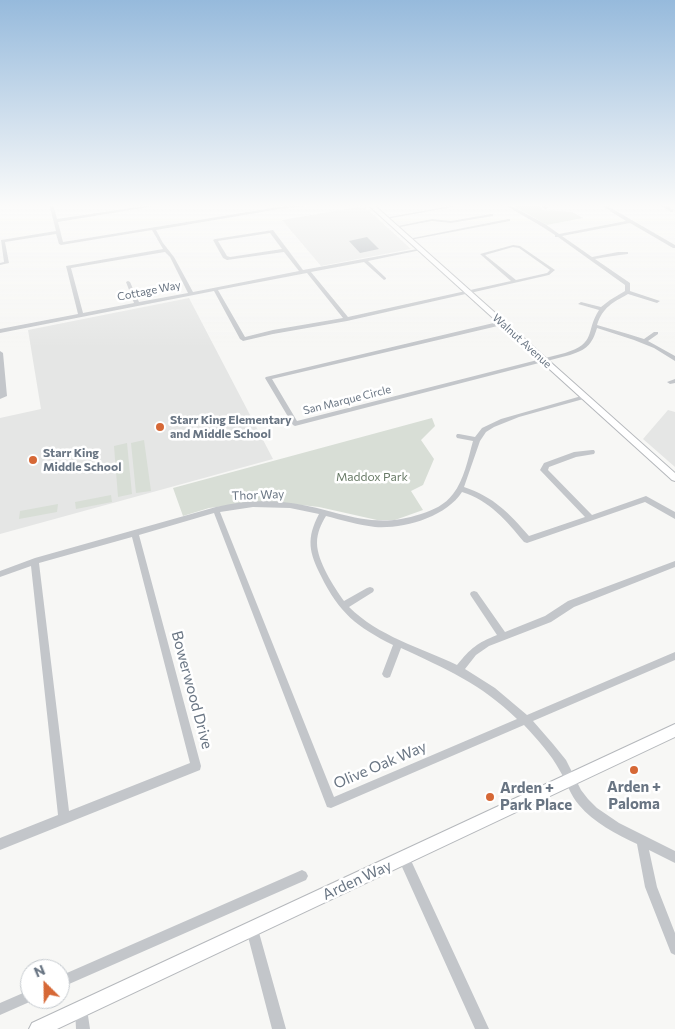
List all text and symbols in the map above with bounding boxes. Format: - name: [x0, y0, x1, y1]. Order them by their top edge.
- street label: Cottage Way: [116, 278, 182, 304]
- street label: Walnut Avenue: [490, 311, 554, 371]
- street label: San Marque Circle: [302, 383, 392, 417]
- place label: Starr King Elementary and Middle School: [170, 413, 292, 441]
- marker: Starr King Elementary and Middle School: [154, 421, 166, 433]
- place label: Starr King Middle School: [43, 446, 121, 474]
- marker: Starr King Middle School: [27, 454, 39, 466]
- park label: Maddox Park: [336, 470, 408, 484]
- street label: Thor Way: [231, 487, 285, 503]
- street label: Bowerwood Drive: [168, 629, 216, 751]
- street label: Olive Oak Way: [331, 737, 429, 793]
- marker: Arden + Paloma: [628, 764, 640, 776]
- place label: Arden + Paloma: [607, 778, 661, 813]
- place label: Arden + Park Place: [500, 779, 572, 814]
- marker: Arden + Park Place: [484, 791, 496, 803]
- street label: Arden Way: [320, 856, 394, 904]
- north arrow: [20, 959, 70, 1009]
- text: N: [31, 961, 47, 981]

